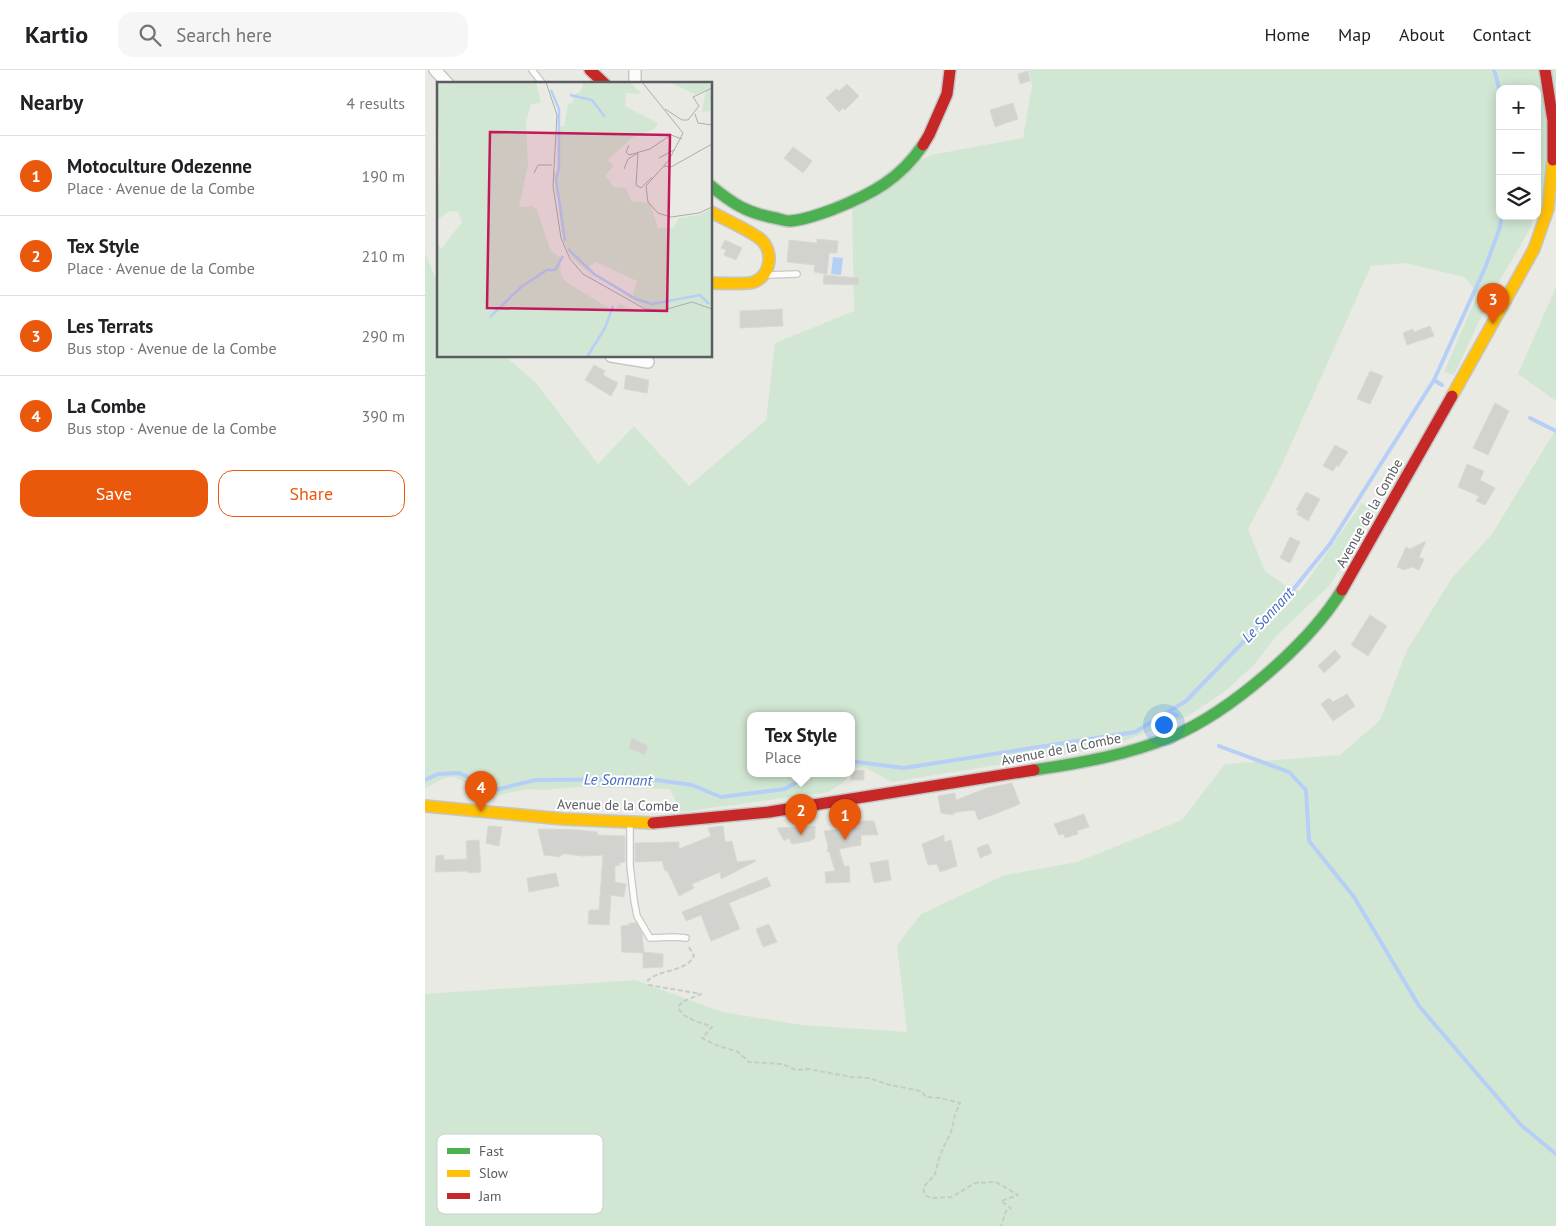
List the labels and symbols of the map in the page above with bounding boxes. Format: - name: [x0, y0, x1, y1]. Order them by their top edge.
- inset map: [437, 82, 713, 358]
- pin: 3: [1477, 283, 1509, 324]
- street label: Avenue de la Combe: [1332, 455, 1406, 571]
- water label: Le Sonnant: [1237, 582, 1299, 646]
- your location: [1151, 712, 1177, 738]
- street label: Avenue de la Combe: [1000, 729, 1122, 769]
- water label: Le Sonnant: [584, 769, 654, 790]
- pin: 4: [465, 771, 497, 812]
- pin: 2: [785, 794, 817, 835]
- street label: Avenue de la Combe: [557, 795, 679, 815]
- pin: 1: [829, 799, 861, 840]
- legend: [437, 1134, 603, 1214]
- text: Fast: [479, 1142, 504, 1160]
- text: Slow: [479, 1164, 509, 1182]
- text: Jam: [478, 1187, 501, 1205]

